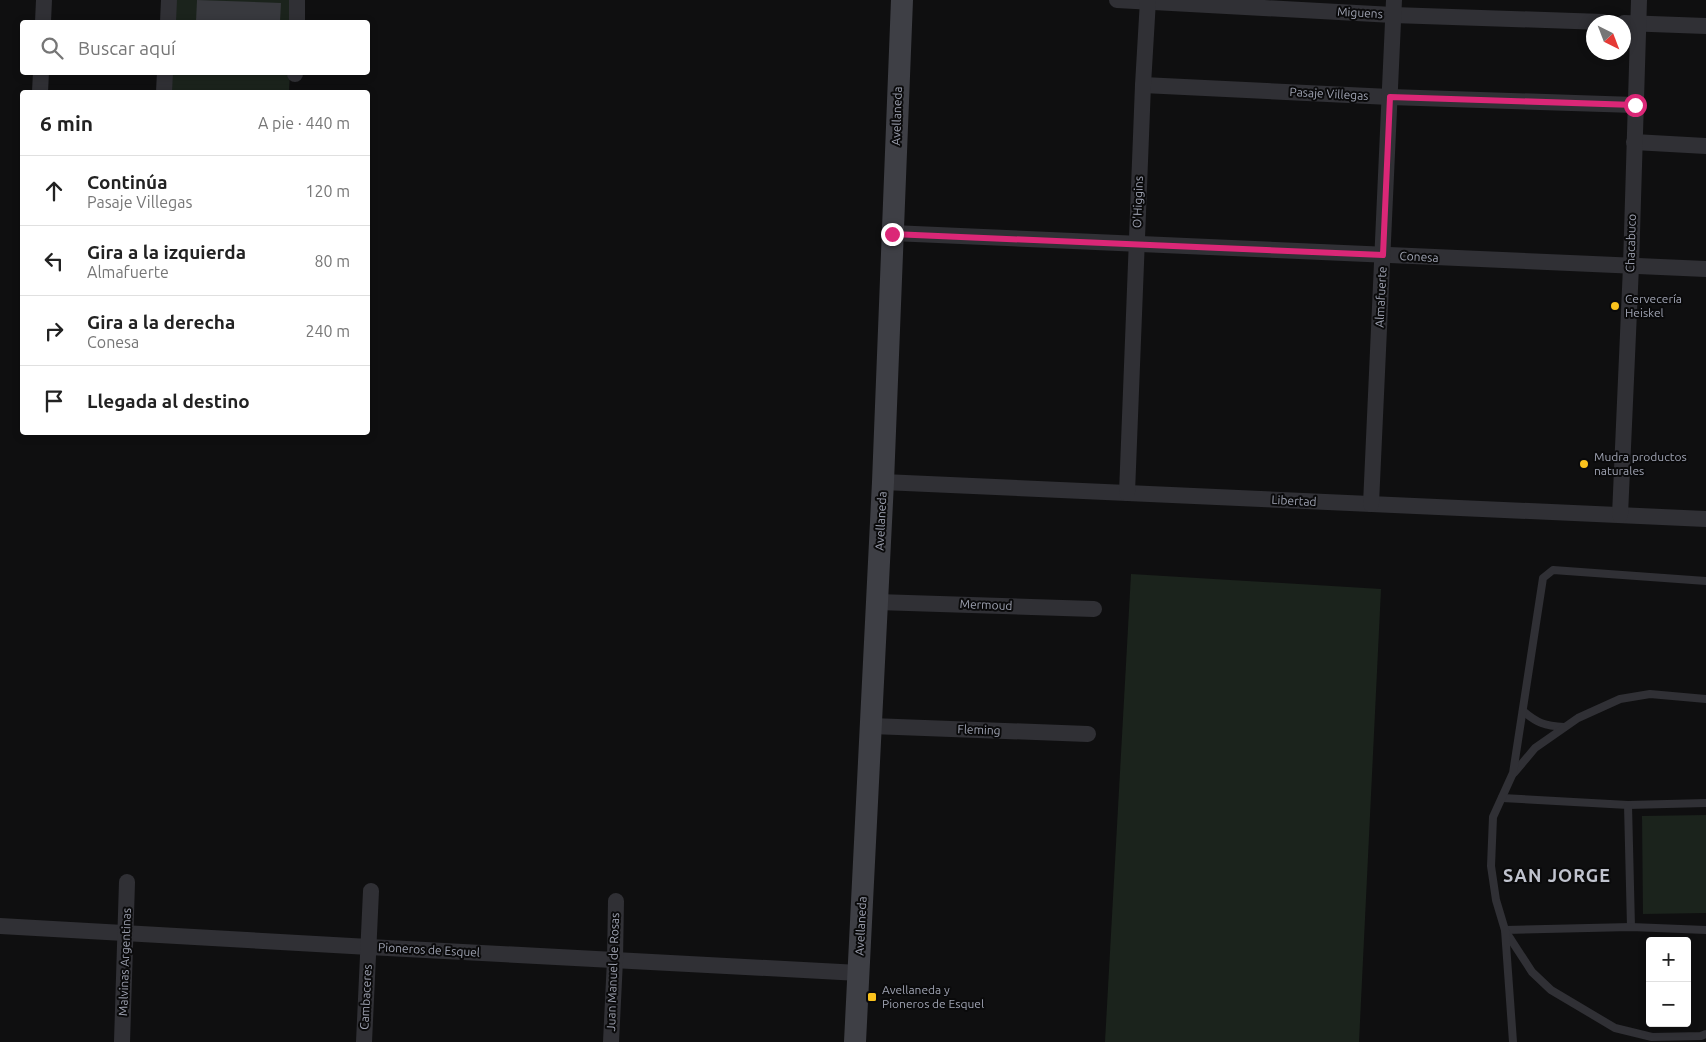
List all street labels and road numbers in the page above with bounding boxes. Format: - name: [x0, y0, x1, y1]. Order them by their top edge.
- street label: Miguens: [1337, 5, 1383, 20]
- street label: Pasaje Villegas: [1289, 85, 1369, 102]
- street label: Avellaneda: [889, 86, 904, 146]
- street label: O'Higgins: [1130, 176, 1145, 228]
- street label: Chacabuco: [1623, 214, 1638, 272]
- street label: Conesa: [1399, 249, 1439, 264]
- street label: Almafuerte: [1372, 266, 1389, 328]
- street label: Avellaneda: [872, 491, 889, 551]
- street label: Libertad: [1271, 493, 1317, 508]
- street label: Mermoud: [959, 597, 1013, 612]
- street label: Fleming: [957, 722, 1001, 737]
- street label: Avellaneda: [852, 896, 869, 956]
- street label: Malvinas Argentinas: [116, 908, 133, 1016]
- street label: Juan Manuel de Rosas: [604, 912, 621, 1032]
- street label: Pioneros de Esquel: [378, 940, 480, 959]
- street label: Cambaceres: [357, 964, 374, 1030]

